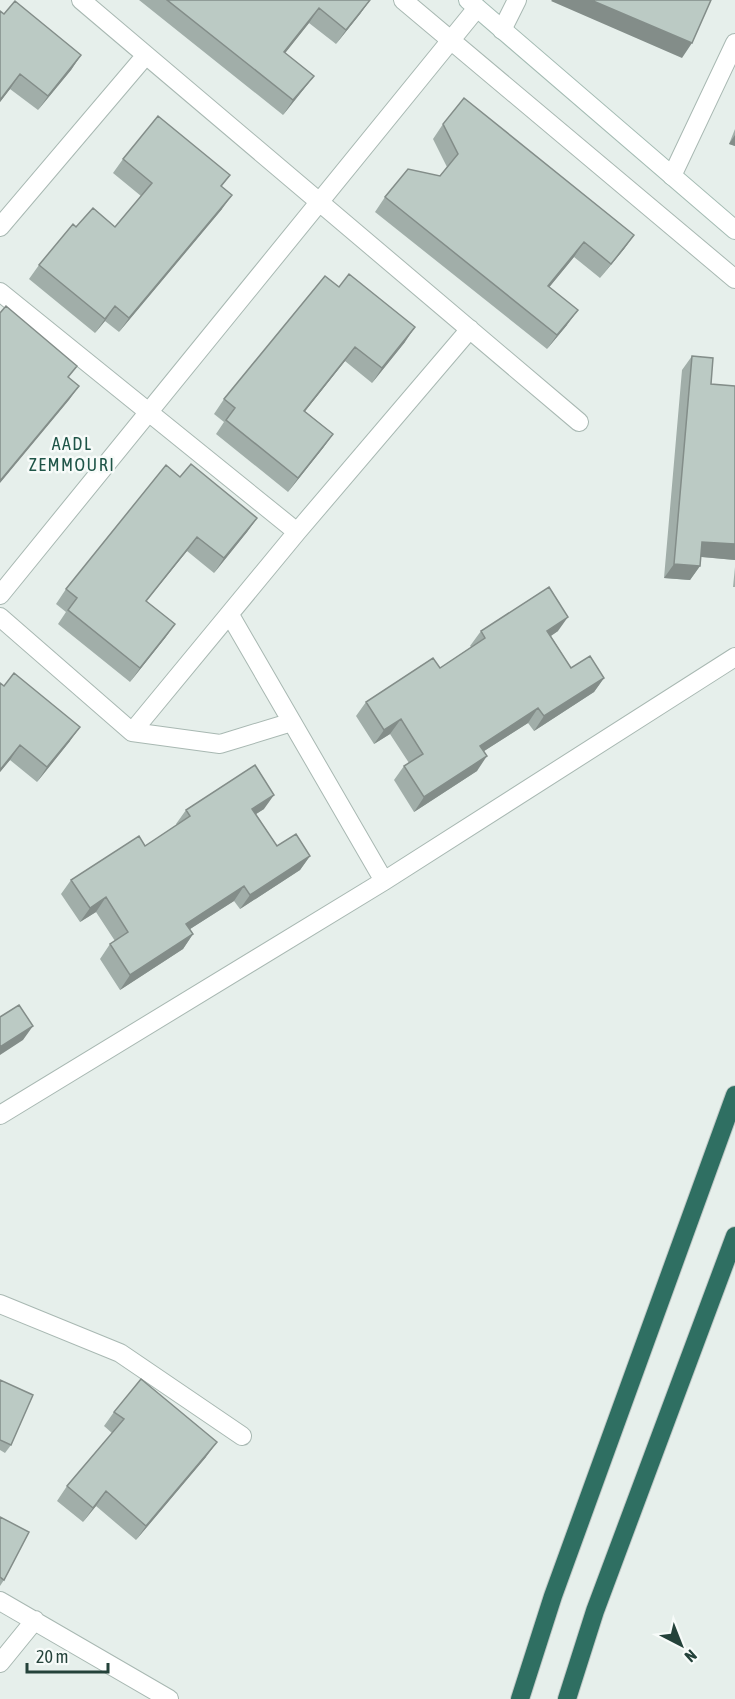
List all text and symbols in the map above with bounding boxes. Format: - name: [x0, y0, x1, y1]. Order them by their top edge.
- district label: AADL ZEMMOURI: [29, 433, 115, 475]
- north arrow: [651, 1615, 711, 1675]
- scale bar: [27, 1636, 108, 1674]
- text: 20 m: [36, 1646, 68, 1667]
- text: N: [682, 1646, 701, 1666]

